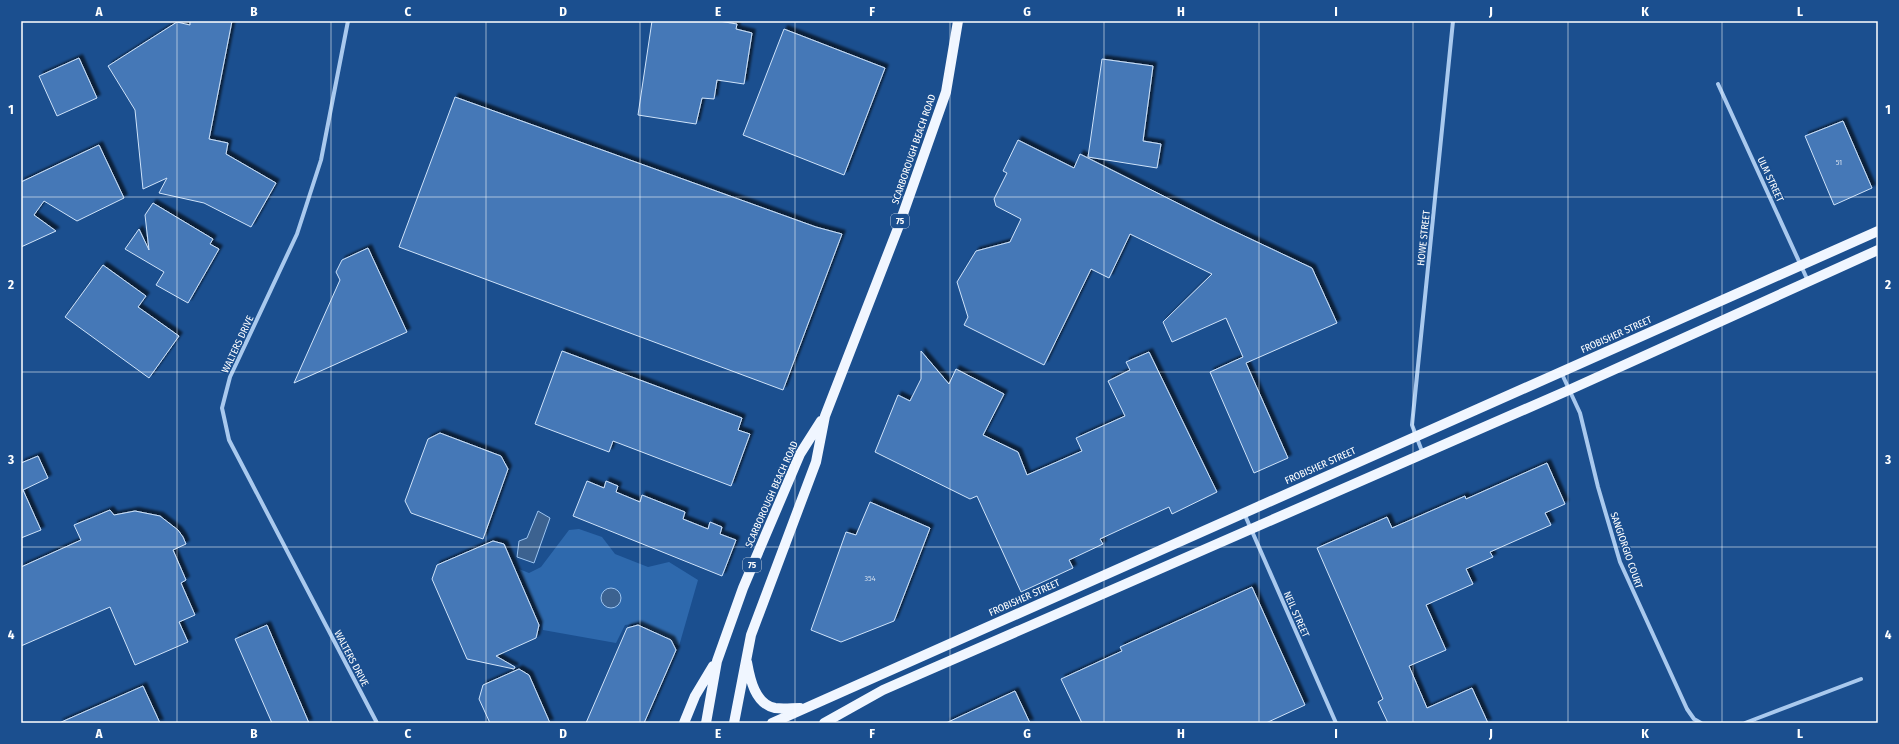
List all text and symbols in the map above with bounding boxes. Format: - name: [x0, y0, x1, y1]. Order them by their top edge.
- text: A: [94, 4, 103, 19]
- text: B: [250, 4, 258, 19]
- text: C: [405, 4, 412, 19]
- text: D: [559, 4, 567, 19]
- text: E: [715, 4, 721, 19]
- text: F: [869, 4, 875, 19]
- text: G: [1023, 4, 1031, 19]
- text: H: [1177, 4, 1185, 19]
- text: I: [1334, 4, 1338, 19]
- text: J: [1488, 4, 1493, 19]
- text: K: [1641, 4, 1649, 19]
- text: L: [1797, 4, 1803, 19]
- street label: SCARBOROUGH BEACH ROAD: [889, 93, 938, 206]
- text: 1: [8, 102, 14, 117]
- text: 1: [1885, 102, 1891, 117]
- street label: ULM STREET: [1754, 155, 1786, 204]
- house number: 51: [1836, 158, 1842, 167]
- street label: HOWE STREET: [1415, 209, 1433, 266]
- road number: 75: [891, 214, 909, 228]
- text: 2: [7, 277, 14, 292]
- text: 2: [1884, 277, 1891, 292]
- street label: WALTERS DRIVE: [219, 313, 257, 375]
- street label: FROBISHER STREET: [1579, 314, 1654, 356]
- street label: SCARBOROUGH BEACH ROAD: [743, 439, 801, 550]
- street label: FROBISHER STREET: [1283, 445, 1358, 487]
- text: 3: [7, 452, 14, 467]
- text: 3: [1884, 452, 1891, 467]
- street label: SANGIORGIO COURT: [1607, 510, 1645, 591]
- road number: 75: [743, 558, 761, 572]
- house number: 354: [864, 574, 876, 583]
- street label: FROBISHER STREET: [987, 577, 1062, 619]
- street label: NEIL STREET: [1281, 590, 1312, 640]
- text: 4: [8, 627, 15, 642]
- text: 4: [1885, 627, 1892, 642]
- street label: WALTERS DRIVE: [331, 628, 371, 689]
- text: A: [94, 726, 103, 741]
- text: B: [250, 726, 258, 741]
- text: C: [405, 726, 412, 741]
- text: D: [559, 726, 567, 741]
- text: E: [715, 726, 721, 741]
- text: F: [869, 726, 875, 741]
- text: G: [1023, 726, 1031, 741]
- text: H: [1177, 726, 1185, 741]
- text: I: [1334, 726, 1338, 741]
- text: J: [1488, 726, 1493, 741]
- text: K: [1641, 726, 1649, 741]
- text: L: [1797, 726, 1803, 741]

